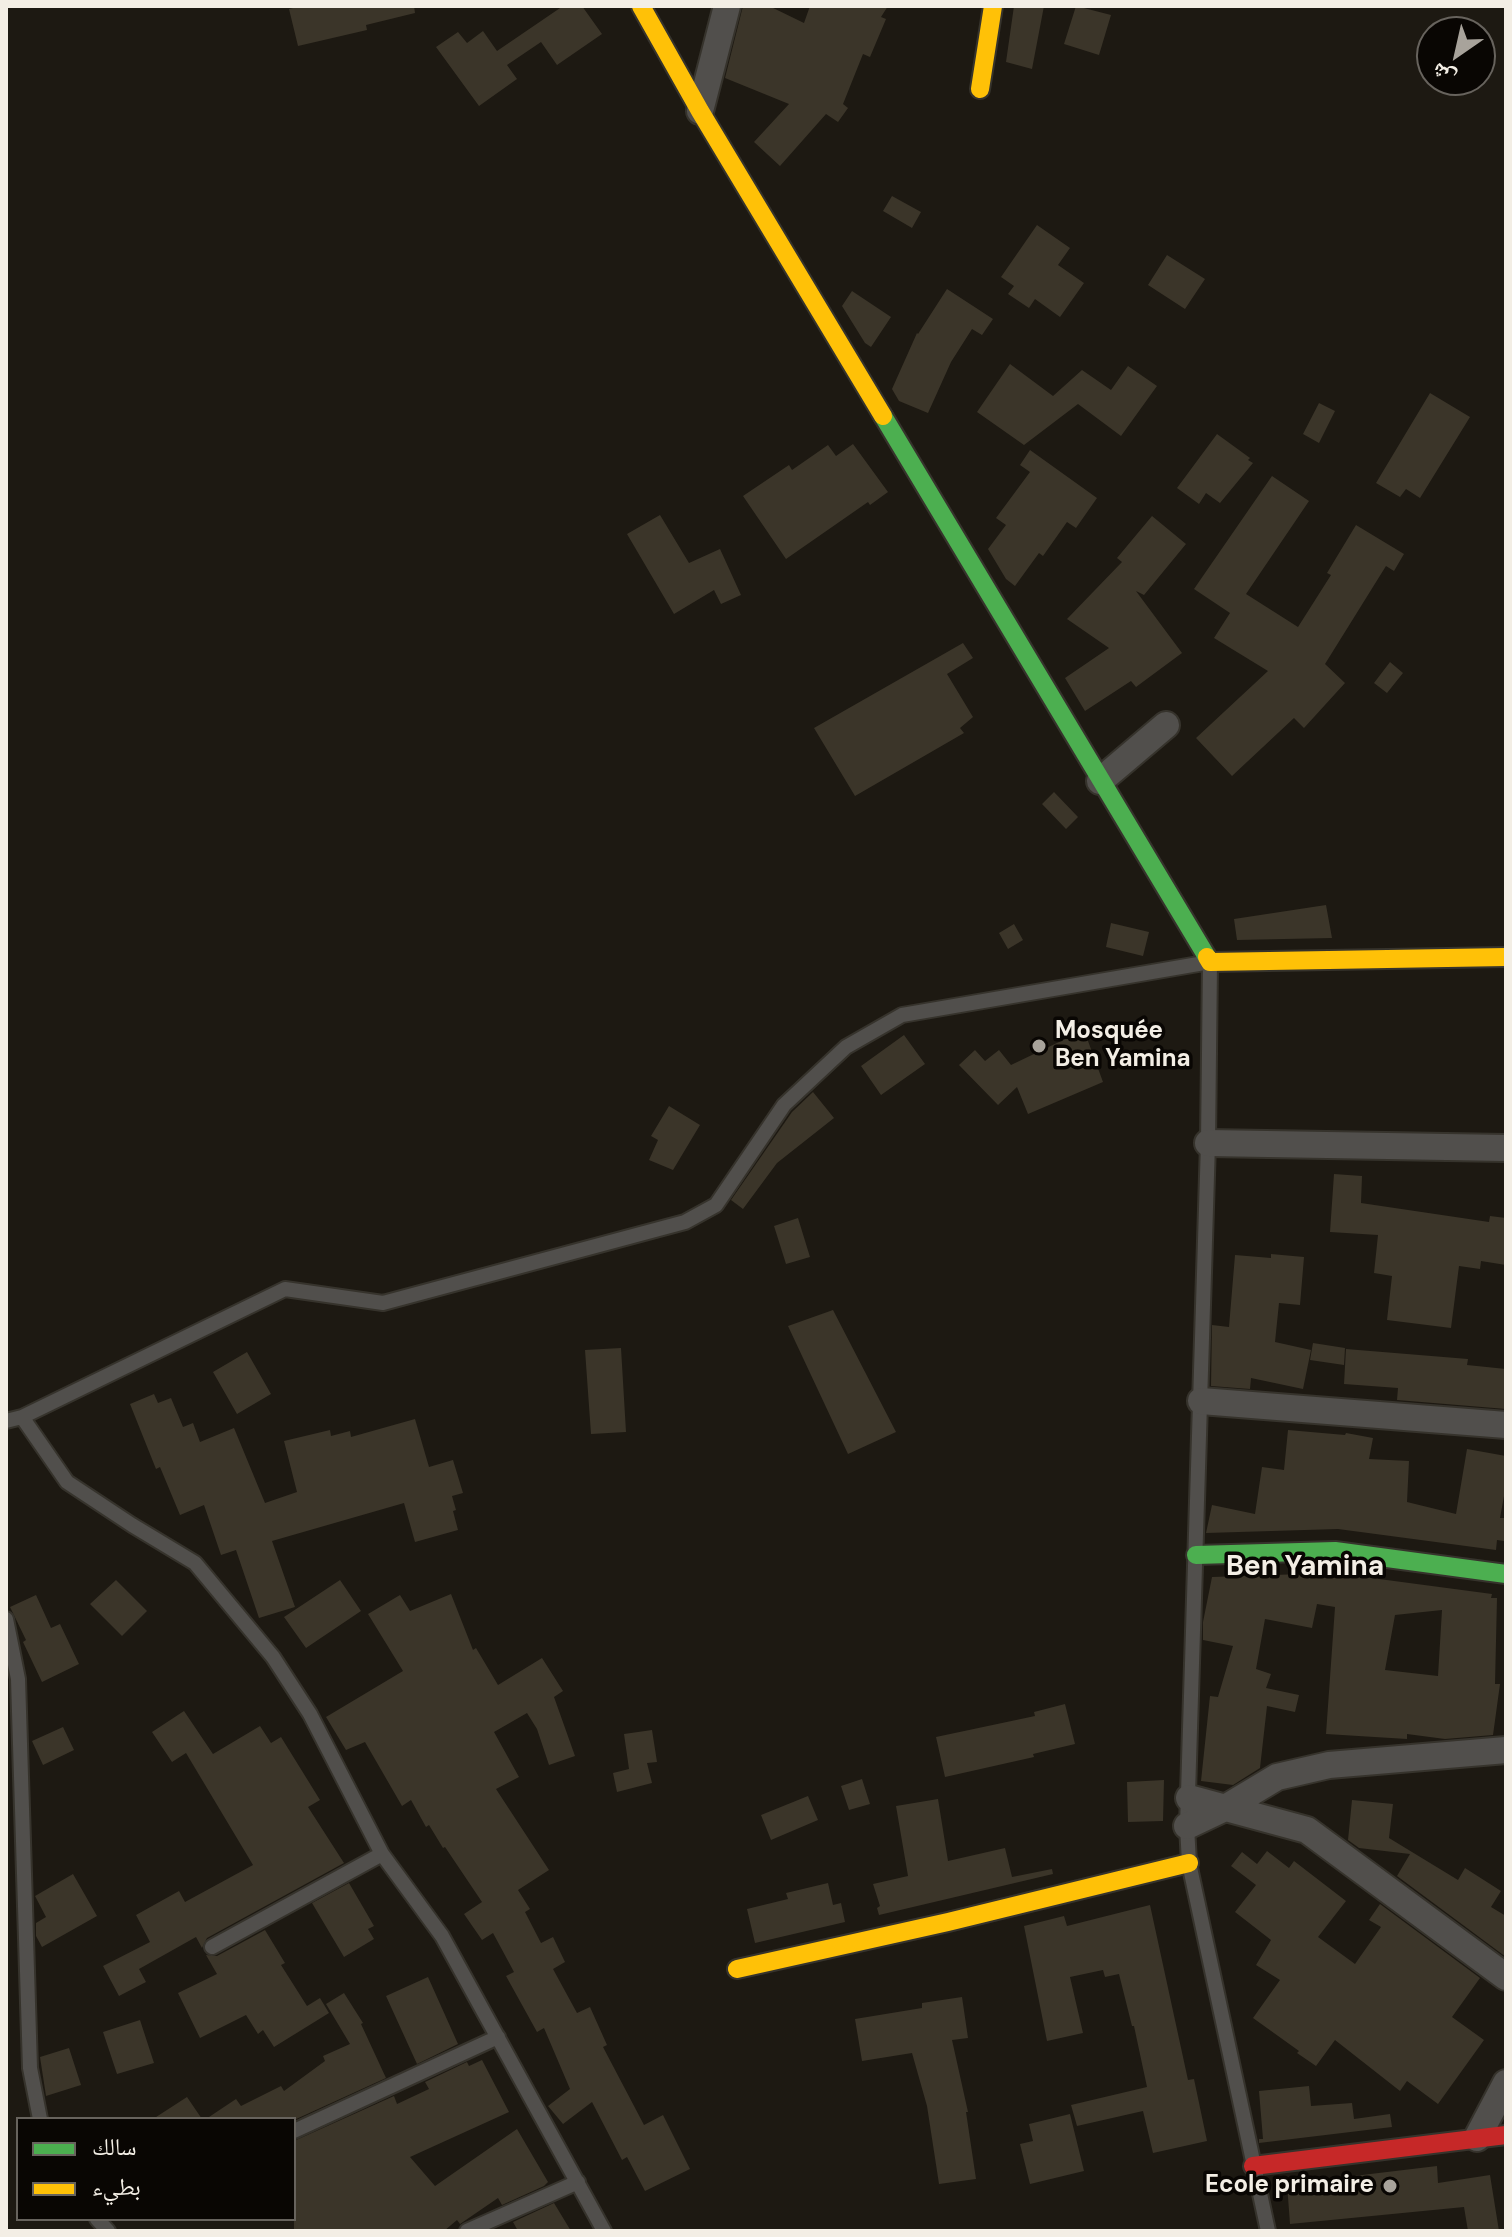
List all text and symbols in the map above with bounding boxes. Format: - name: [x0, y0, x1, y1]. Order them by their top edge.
- north arrow: [1416, 16, 1496, 96]
- text: ش: [1426, 56, 1461, 93]
- place label: Mosquée Ben Yamina: [1055, 1018, 1191, 1074]
- marker: Mosquée Ben Yamina: [1030, 1037, 1048, 1055]
- district label: Ben Yamina: [1226, 1551, 1384, 1585]
- legend: [16, 2117, 296, 2221]
- text: سالك: [92, 2131, 137, 2162]
- text: بطيء: [92, 2171, 141, 2202]
- place label: Ecole primaire: [1205, 2172, 1374, 2200]
- marker: Ecole primaire: [1381, 2177, 1399, 2195]

